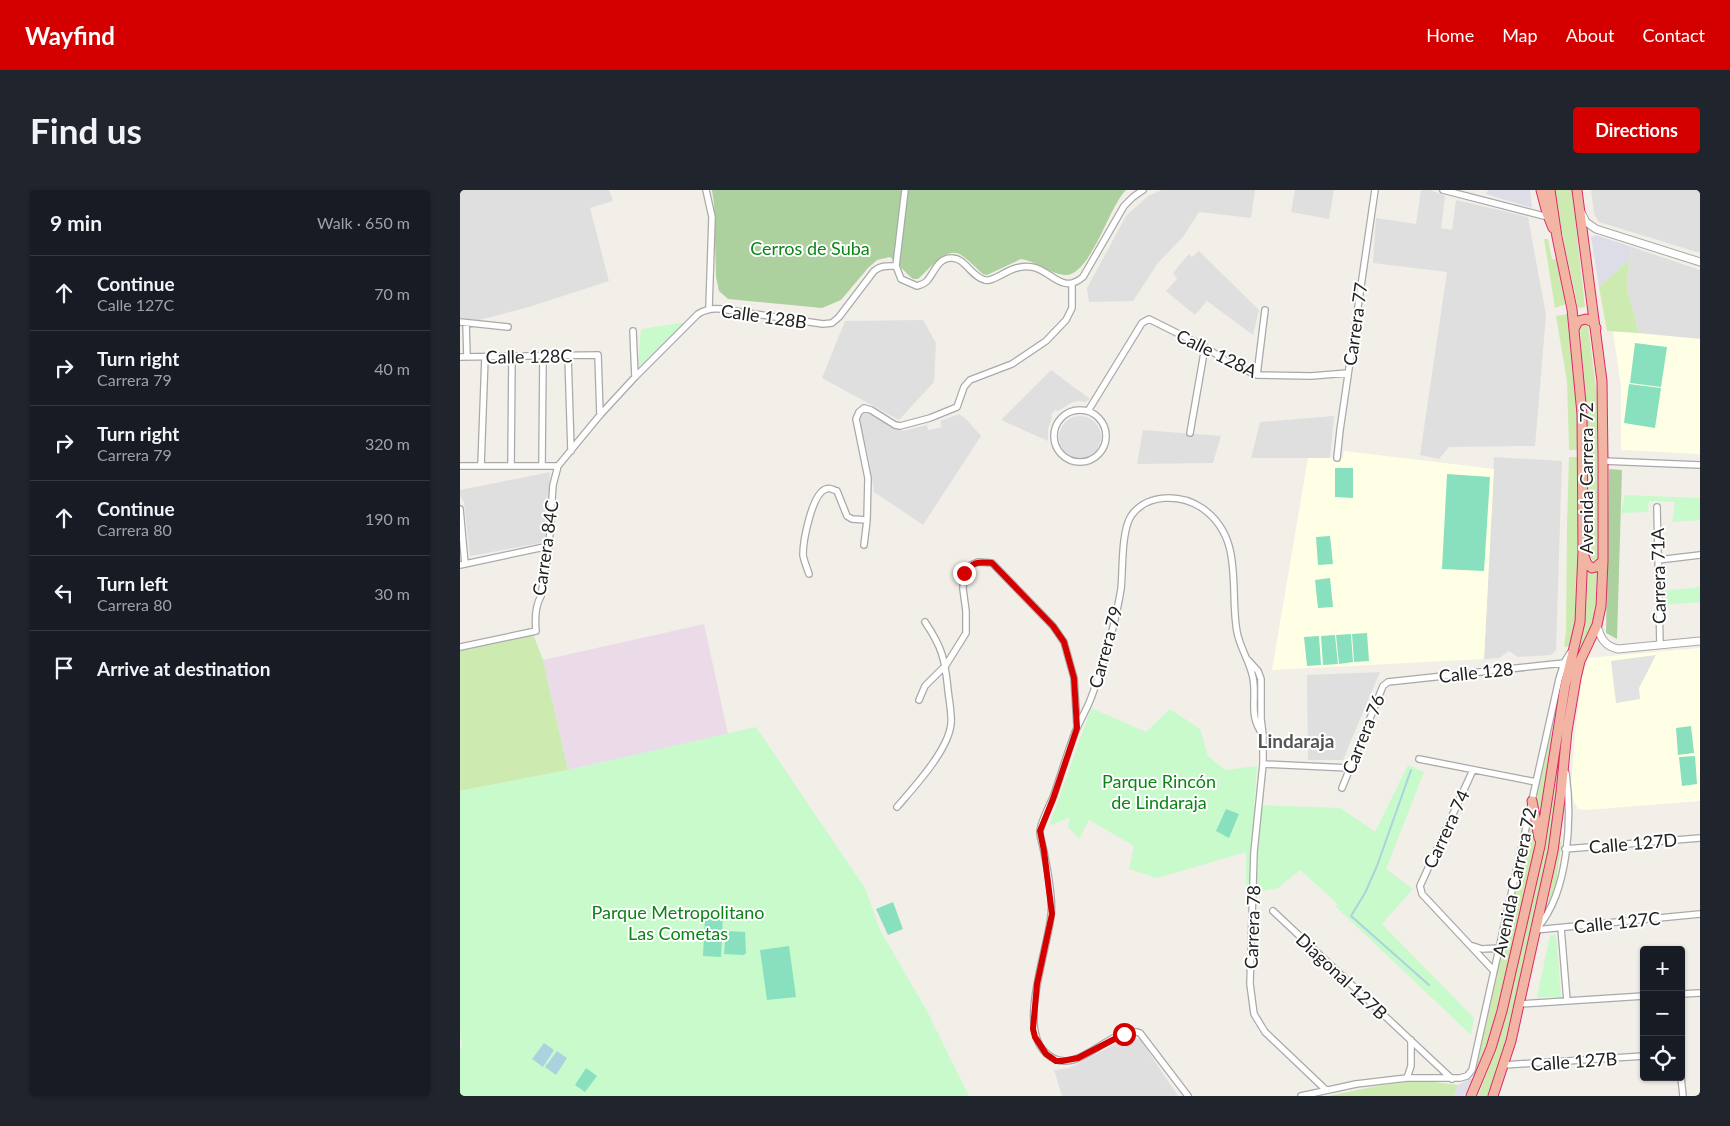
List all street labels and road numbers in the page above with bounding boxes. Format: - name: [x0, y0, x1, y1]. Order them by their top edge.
- street label: Carrera 77: [1338, 281, 1372, 367]
- street label: Calle 128B: [720, 299, 808, 333]
- street label: Calle 128A: [1173, 324, 1262, 382]
- street label: Calle 128C: [485, 344, 573, 368]
- street label: Avenida Carrera 72: [1575, 402, 1597, 554]
- street label: Carrera 84C: [527, 499, 563, 597]
- street label: Carrera 71A: [1646, 527, 1670, 624]
- street label: Carrera 79: [1083, 604, 1127, 690]
- street label: Calle 128: [1438, 657, 1514, 687]
- street label: Carrera 76: [1337, 691, 1389, 777]
- street label: Carrera 74: [1418, 786, 1474, 872]
- street label: Avenida Carrera 72: [1487, 805, 1541, 959]
- street label: Calle 127D: [1588, 828, 1678, 858]
- street label: Carrera 78: [1240, 885, 1264, 969]
- street label: Calle 127C: [1573, 907, 1661, 937]
- street label: Diagonal 127B: [1292, 928, 1392, 1024]
- street label: Calle 127B: [1530, 1047, 1618, 1075]

